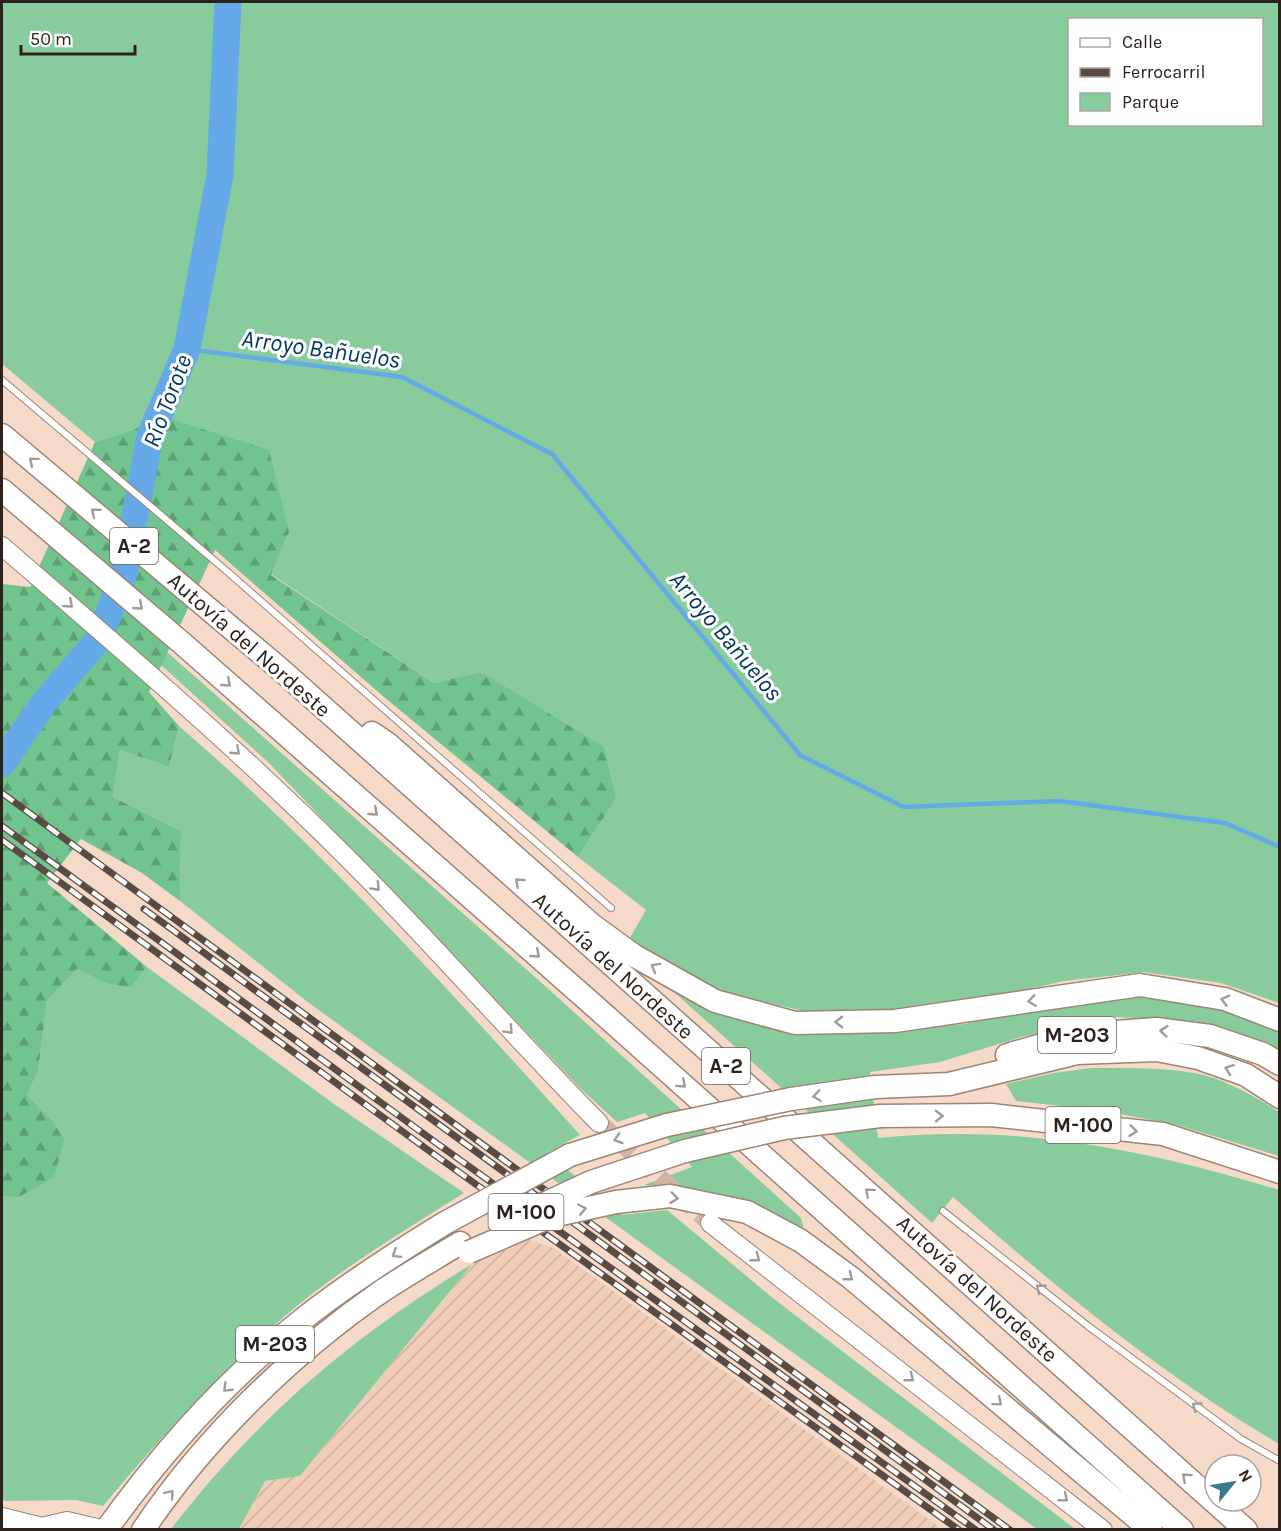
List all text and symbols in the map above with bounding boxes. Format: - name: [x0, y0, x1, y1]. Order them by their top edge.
- scale bar: [21, 18, 135, 56]
- legend: [1068, 18, 1263, 126]
- text: 50 m: [30, 28, 72, 50]
- text: Calle: [1122, 31, 1162, 53]
- text: Ferrocarril: [1122, 61, 1206, 83]
- text: Parque: [1122, 91, 1179, 113]
- water label: Arroyo Bañuelos: [240, 324, 402, 374]
- water label: Río Torote: [137, 351, 197, 451]
- one-way arrow: [29, 457, 40, 468]
- one-way arrow: [91, 509, 102, 520]
- road number: A-2: [110, 528, 158, 564]
- water label: Arroyo Bañuelos: [664, 566, 788, 706]
- street label: Autovía del Nordeste: [162, 567, 336, 723]
- one-way arrow: [62, 597, 73, 608]
- one-way arrow: [132, 599, 143, 610]
- one-way arrow: [220, 676, 231, 687]
- one-way arrow: [229, 744, 240, 755]
- one-way arrow: [367, 805, 378, 816]
- one-way arrow: [515, 878, 525, 889]
- one-way arrow: [369, 881, 380, 891]
- street label: Autovía del Nordeste: [527, 887, 699, 1045]
- one-way arrow: [529, 947, 540, 958]
- one-way arrow: [651, 963, 662, 975]
- one-way arrow: [1028, 994, 1038, 1007]
- one-way arrow: [1220, 994, 1230, 1007]
- one-way arrow: [834, 1016, 843, 1029]
- road number: M-203: [1038, 1017, 1116, 1053]
- one-way arrow: [502, 1023, 513, 1034]
- one-way arrow: [1159, 1025, 1168, 1038]
- road number: A-2: [702, 1048, 750, 1084]
- one-way arrow: [1224, 1063, 1235, 1076]
- one-way arrow: [675, 1077, 685, 1088]
- one-way arrow: [812, 1089, 821, 1101]
- road number: M-100: [1046, 1107, 1120, 1143]
- one-way arrow: [934, 1109, 943, 1122]
- one-way arrow: [1129, 1124, 1138, 1136]
- one-way arrow: [613, 1132, 624, 1144]
- one-way arrow: [865, 1188, 876, 1199]
- one-way arrow: [669, 1191, 679, 1204]
- road number: M-100: [488, 1194, 564, 1230]
- one-way arrow: [577, 1203, 587, 1216]
- street label: Autovía del Nordeste: [891, 1210, 1063, 1368]
- one-way arrow: [392, 1246, 402, 1258]
- one-way arrow: [749, 1251, 760, 1262]
- one-way arrow: [842, 1269, 853, 1280]
- one-way arrow: [1036, 1285, 1047, 1296]
- road number: M-203: [236, 1326, 314, 1362]
- one-way arrow: [904, 1370, 915, 1381]
- one-way arrow: [224, 1381, 234, 1392]
- one-way arrow: [991, 1394, 1002, 1405]
- one-way arrow: [1191, 1402, 1202, 1413]
- north arrow: [1203, 1453, 1263, 1513]
- text: N: [1234, 1466, 1257, 1485]
- one-way arrow: [1182, 1473, 1193, 1484]
- one-way arrow: [162, 1490, 173, 1501]
- one-way arrow: [1057, 1490, 1068, 1501]

